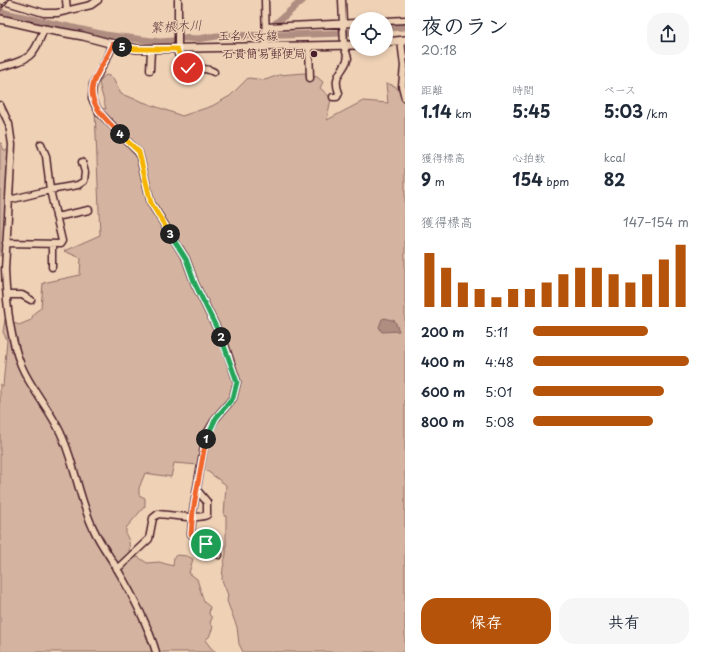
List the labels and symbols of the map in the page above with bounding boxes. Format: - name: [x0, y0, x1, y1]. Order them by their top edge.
- water label: 繁根木川: [150, 15, 202, 36]
- street label: 玉名八女線: [218, 26, 278, 44]
- pin: 5: [112, 37, 132, 57]
- place label: 石貫簡易郵便局: [222, 44, 306, 62]
- marker: 石貫簡易郵便局: [309, 49, 319, 59]
- pin: [171, 51, 205, 85]
- pin: 4: [110, 124, 130, 144]
- pin: 3: [160, 224, 180, 244]
- pin: 2: [211, 327, 231, 347]
- pin: 1: [196, 429, 216, 449]
- pin: [189, 527, 223, 561]

